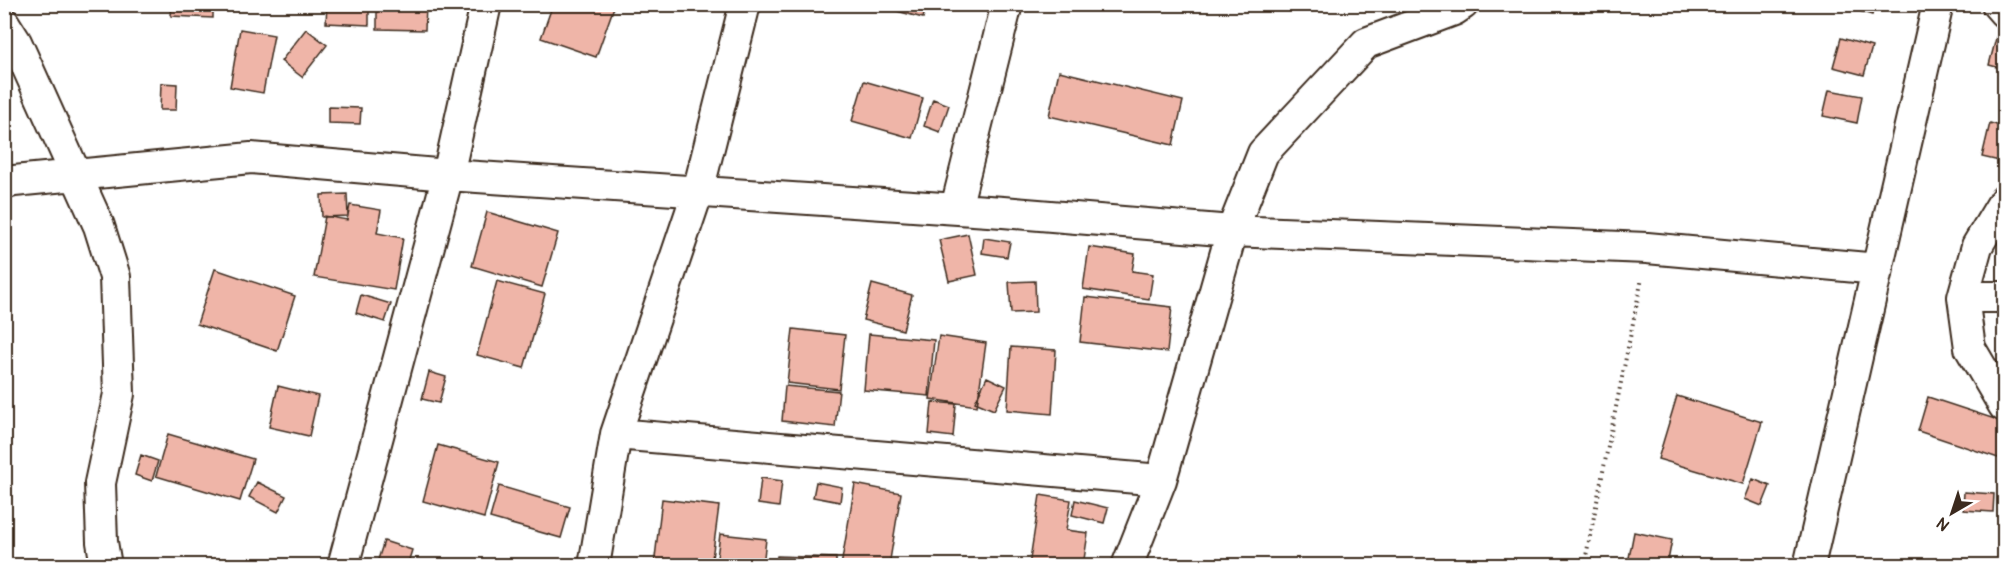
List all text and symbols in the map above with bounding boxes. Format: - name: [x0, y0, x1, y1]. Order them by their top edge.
- north arrow: [1922, 483, 1982, 543]
- text: N: [1933, 513, 1954, 535]

